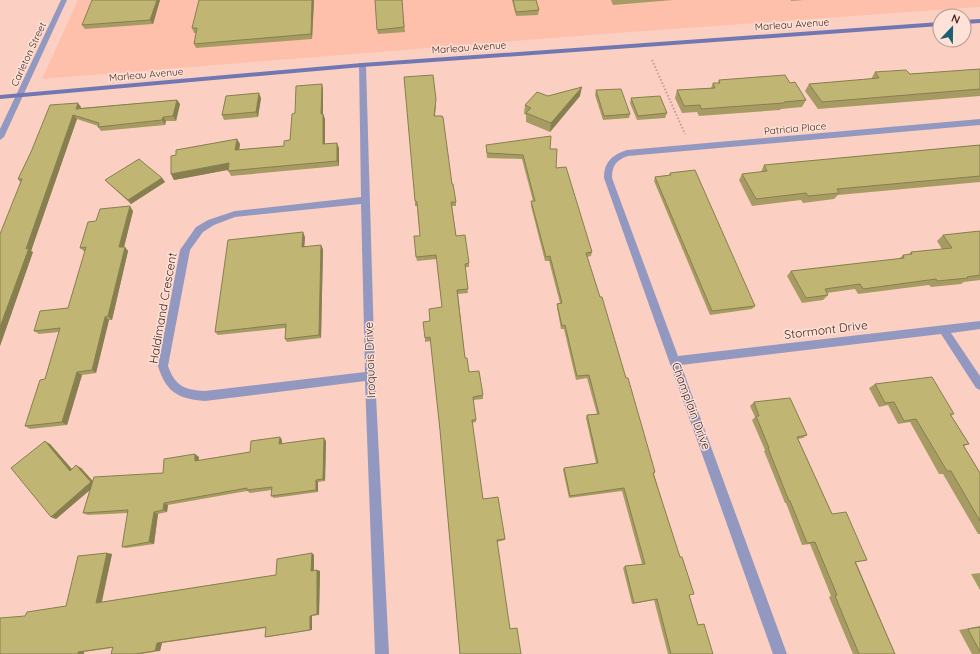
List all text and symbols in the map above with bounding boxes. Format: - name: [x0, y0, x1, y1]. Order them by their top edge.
- north arrow: [932, 8, 972, 48]
- text: N: [949, 11, 962, 27]
- street label: Marleau Avenue: [754, 15, 830, 34]
- street label: Carleton Street: [8, 19, 49, 88]
- street label: Marleau Avenue: [431, 38, 507, 57]
- street label: Marleau Avenue: [108, 65, 184, 84]
- street label: Patricia Place: [763, 119, 827, 138]
- street label: Haldimand Crescent: [145, 251, 180, 365]
- street label: Stormont Drive: [783, 317, 869, 342]
- street label: Iroquois Drive: [361, 321, 378, 398]
- street label: Champlain Drive: [669, 360, 714, 452]

